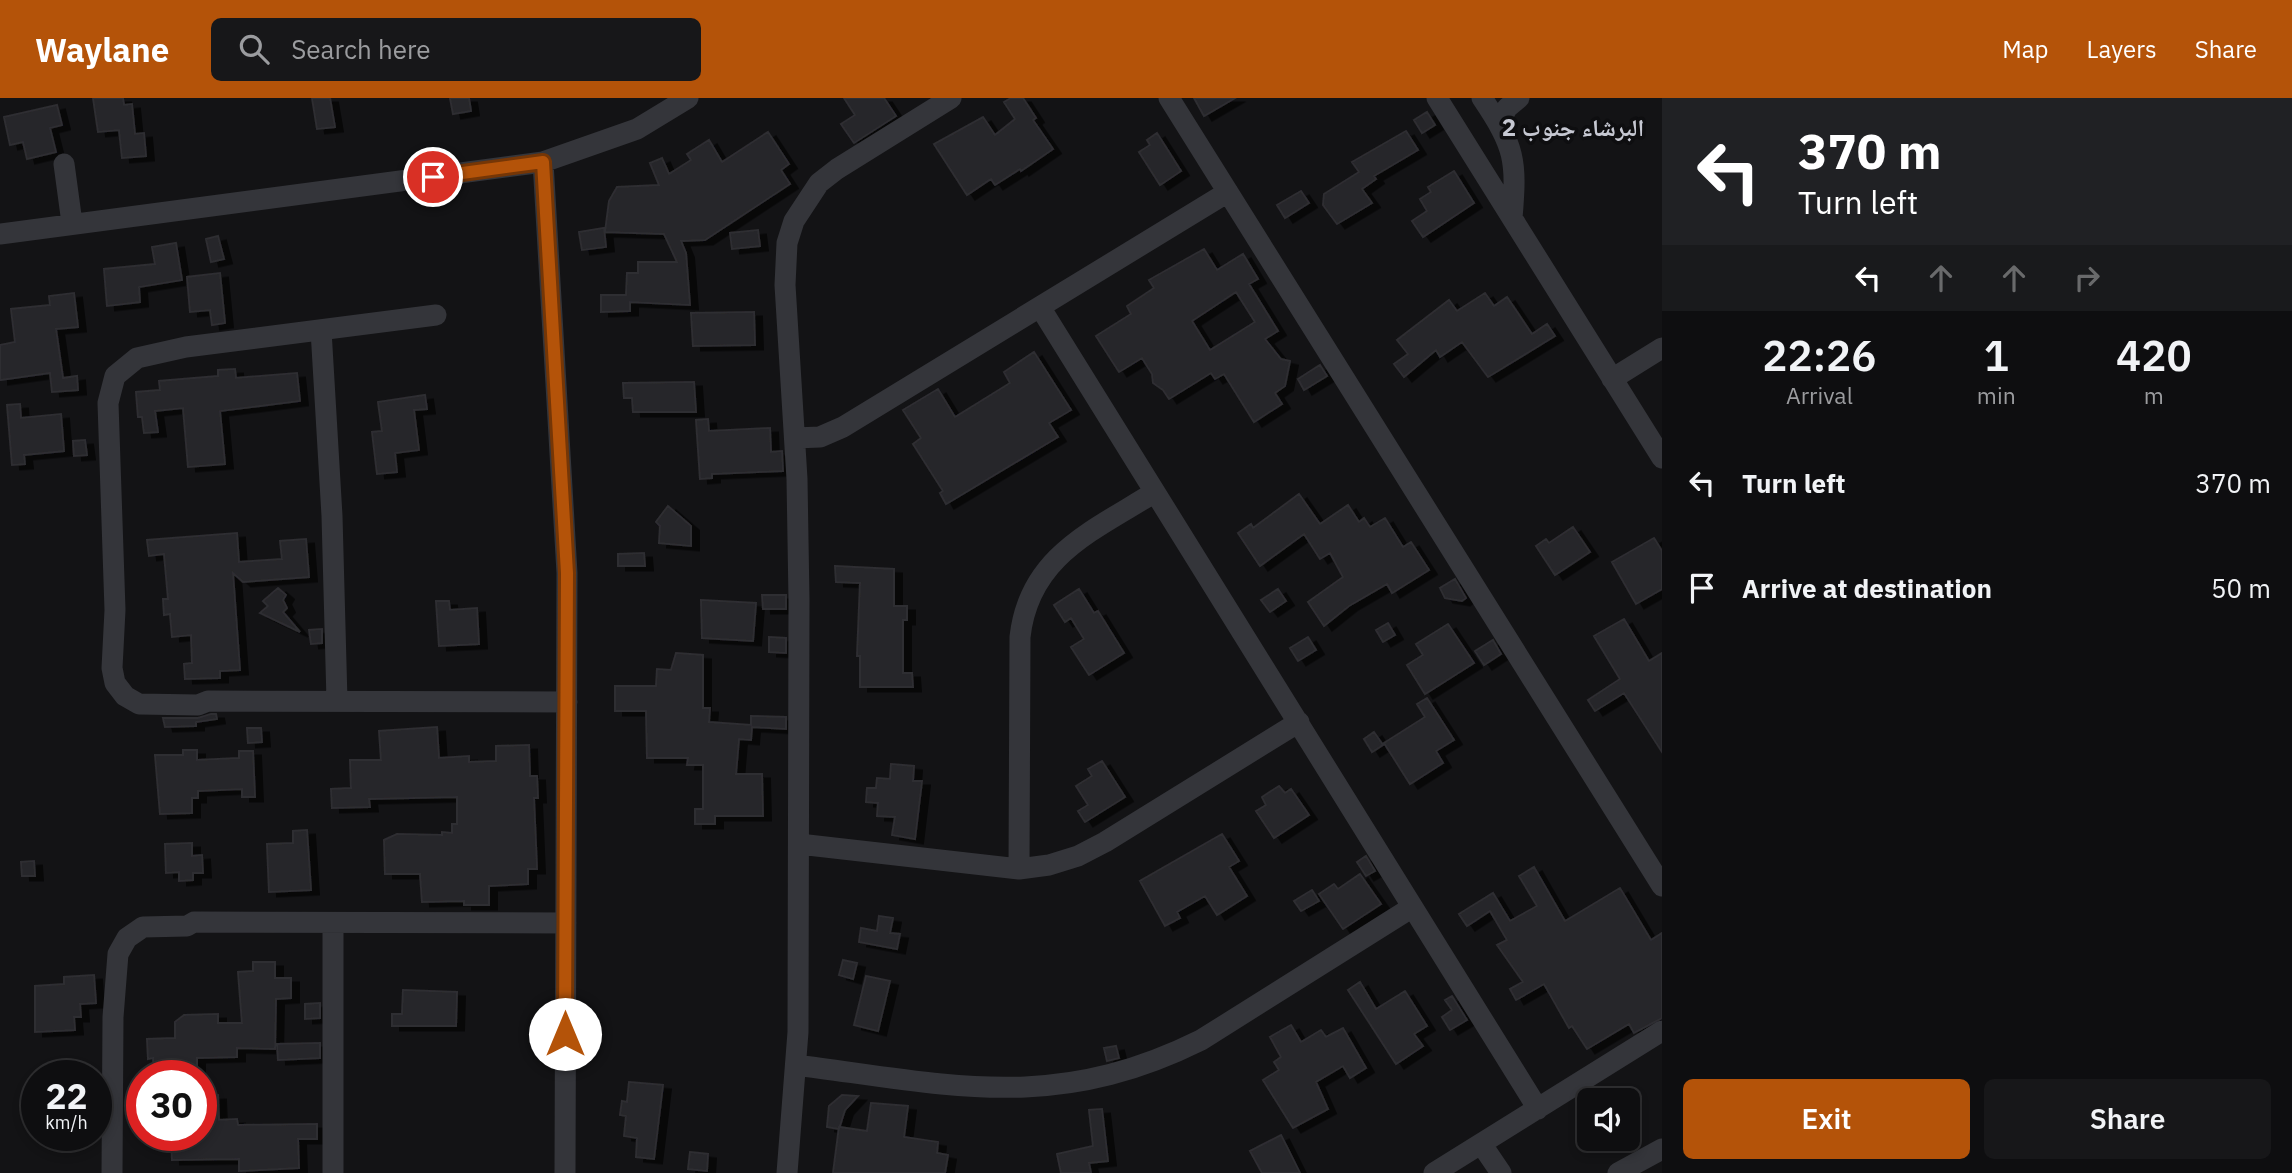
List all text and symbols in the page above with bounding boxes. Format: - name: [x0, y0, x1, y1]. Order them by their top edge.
- search box: [211, 18, 701, 81]
- text: Waylane: [35, 28, 169, 71]
- icon: search: [235, 30, 273, 68]
- text: Search here: [291, 32, 431, 66]
- text: Map: [2002, 33, 2049, 65]
- text: Layers: [2087, 33, 2157, 65]
- text: Share: [2195, 33, 2257, 65]
- district label: البرشاء جنوب 2: [1502, 111, 1644, 143]
- text: 370 m: [1798, 119, 1942, 182]
- icon: left: [1683, 126, 1774, 217]
- pin: [403, 147, 463, 207]
- icon: arrive: [414, 158, 452, 196]
- text: Turn left: [1798, 181, 1918, 223]
- icon: left: [1849, 259, 1887, 297]
- icon: ahead: [1922, 259, 1960, 297]
- icon: ahead: [1995, 259, 2033, 297]
- icon: right: [2068, 259, 2106, 297]
- text: 22:26: [1762, 328, 1877, 383]
- text: 1: [1984, 328, 2009, 383]
- text: 420: [2116, 328, 2192, 383]
- text: Arrival: [1786, 380, 1853, 410]
- text: min: [1977, 380, 2016, 410]
- text: m: [2144, 380, 2164, 410]
- icon: left: [1683, 464, 1721, 502]
- text: Turn left: [1742, 466, 1845, 500]
- text: 370 m: [2195, 466, 2271, 500]
- icon: arrive: [1683, 569, 1721, 607]
- text: Arrive at destination: [1742, 571, 1992, 605]
- text: 50 m: [2211, 571, 2271, 605]
- position arrow: [528, 997, 602, 1071]
- speed limit sign: 30: [126, 1060, 217, 1151]
- text: 22: [45, 1073, 88, 1119]
- button: Exit: [1683, 1079, 1970, 1159]
- button: Share: [1984, 1079, 2271, 1159]
- map controls: [1577, 1088, 1640, 1151]
- button: sound: [1577, 1088, 1640, 1151]
- text: km/h: [45, 1111, 88, 1134]

